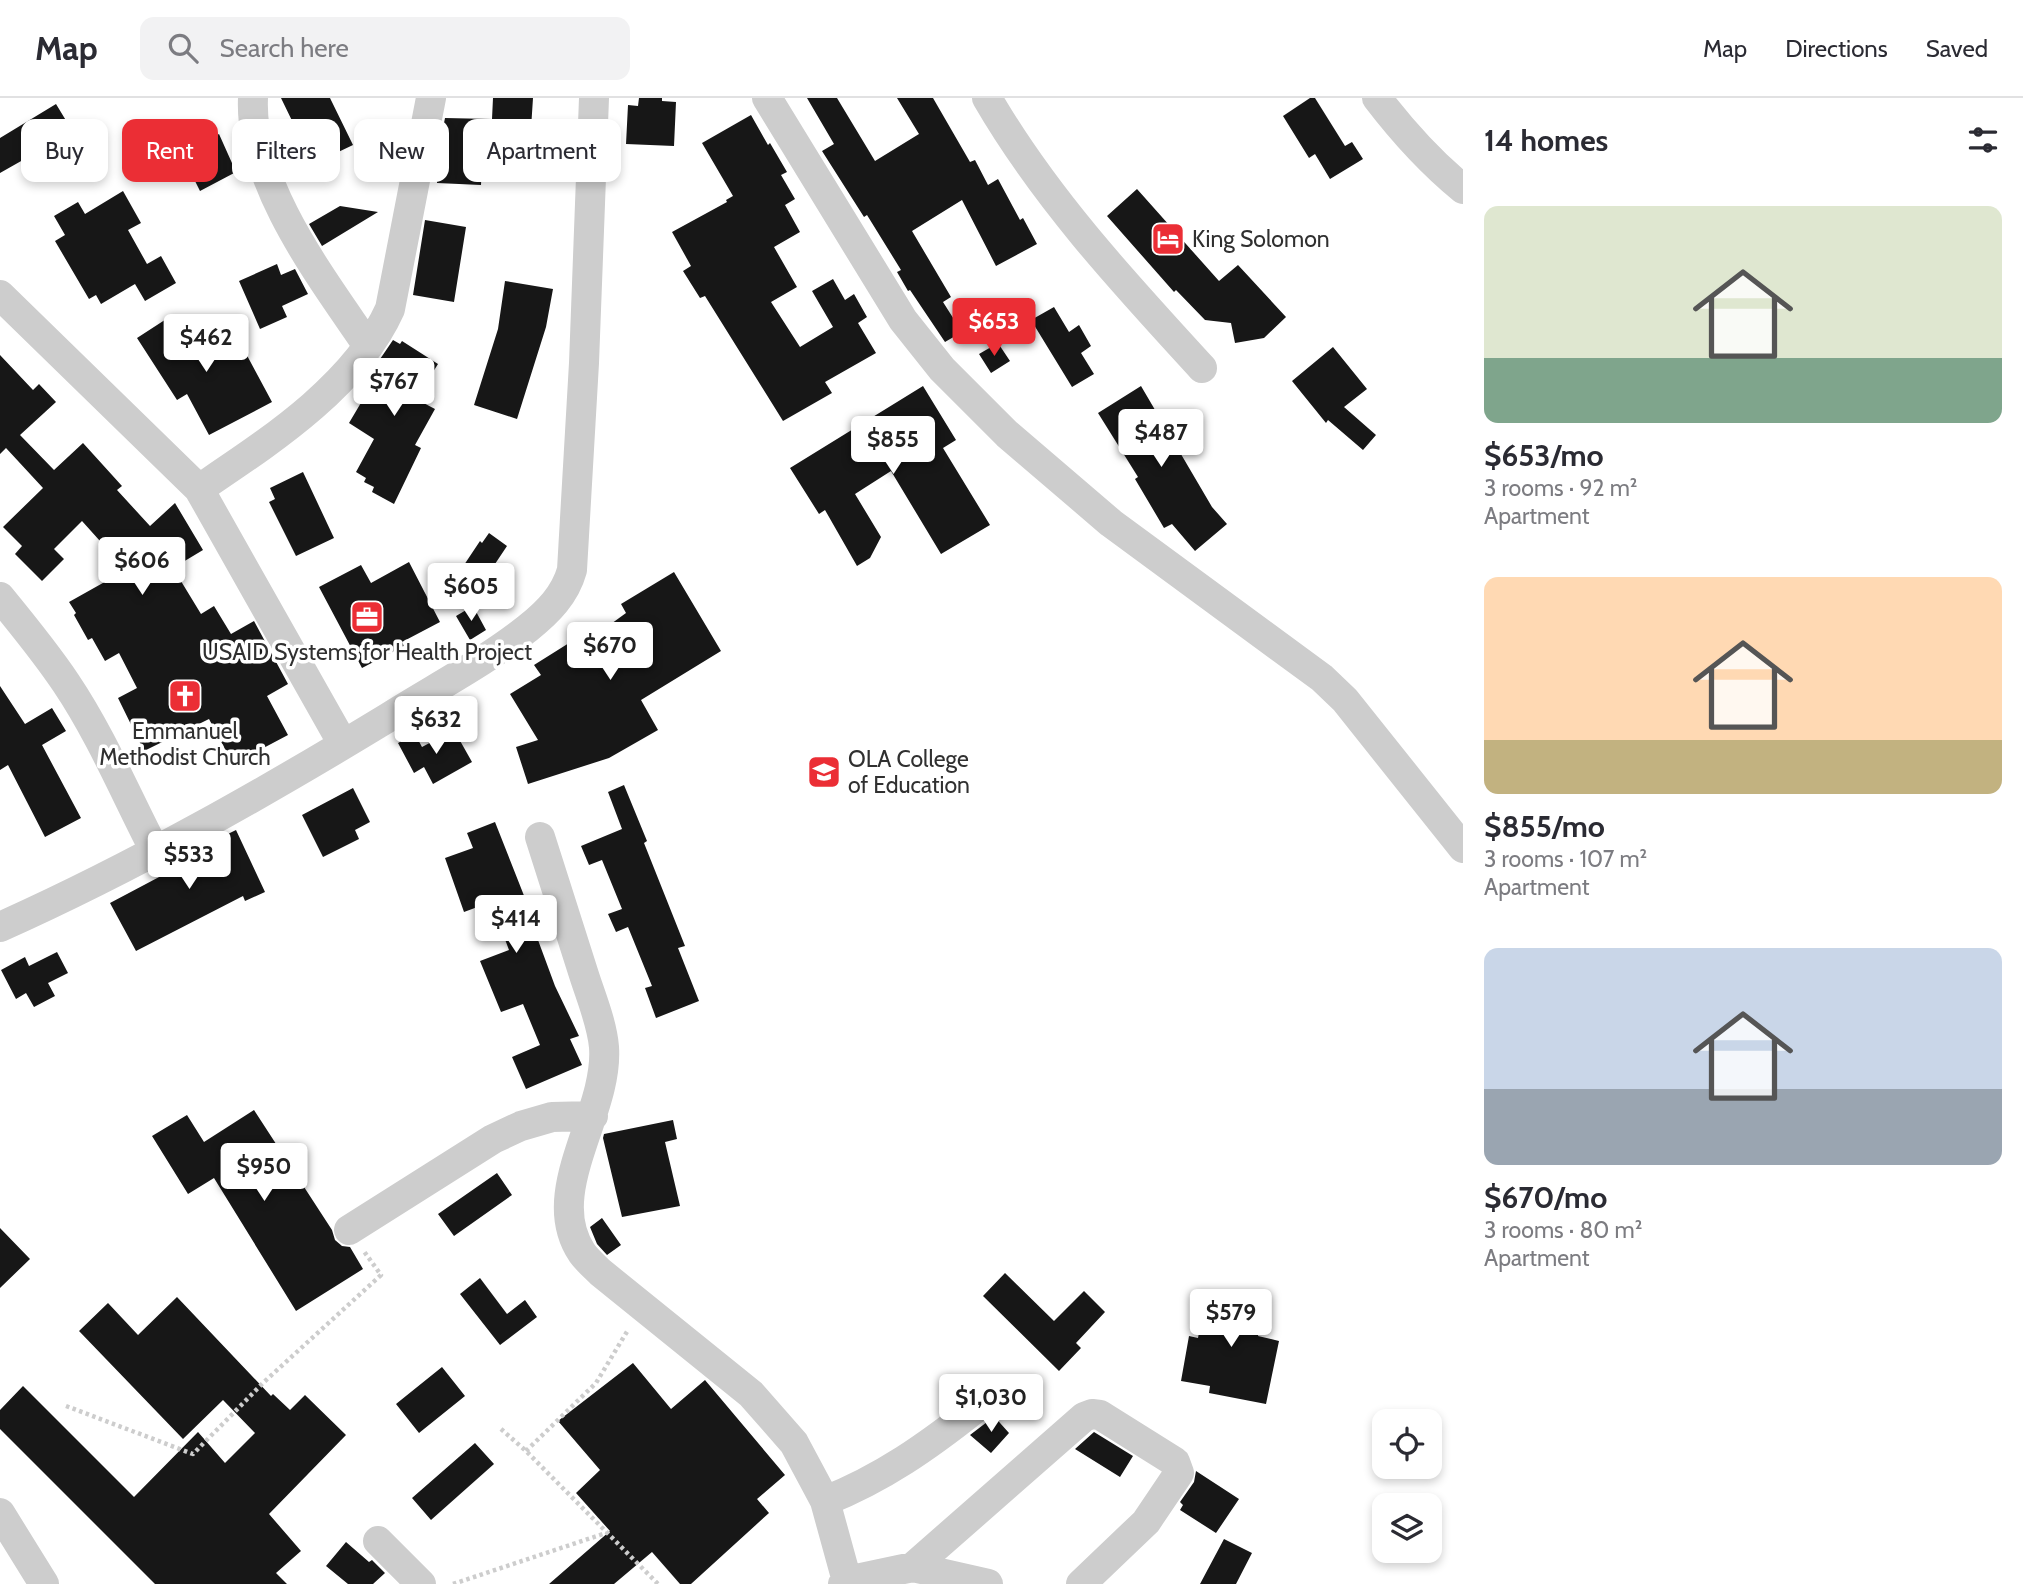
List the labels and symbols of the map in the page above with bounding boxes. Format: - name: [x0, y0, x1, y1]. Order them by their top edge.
- hotel icon: King Solomon: [1149, 220, 1187, 258]
- place label: King Solomon: [1192, 225, 1330, 253]
- pin: $653: [953, 299, 1035, 358]
- pin: $462: [165, 314, 247, 374]
- pin: $767: [353, 358, 435, 418]
- pin: $487: [1120, 410, 1202, 469]
- pin: $855: [852, 416, 934, 476]
- pin: $606: [101, 538, 183, 597]
- pin: $605: [430, 564, 512, 623]
- office icon: USAID Systems for Health Project: [348, 598, 386, 636]
- pin: $670: [569, 622, 651, 682]
- place label: USAID Systems for Health Project: [202, 638, 532, 666]
- church icon: Emmanuel Methodist Church: [166, 677, 204, 715]
- pin: $632: [395, 696, 477, 756]
- place label: Emmanuel Methodist Church: [99, 717, 271, 771]
- place label: OLA College of Education: [848, 745, 970, 799]
- school or university icon: OLA College of Education: [805, 753, 843, 791]
- pin: $533: [148, 832, 230, 891]
- pin: $414: [475, 896, 557, 955]
- pin: $950: [223, 1144, 305, 1203]
- pin: $579: [1190, 1290, 1272, 1349]
- pin: $1,030: [934, 1374, 1048, 1434]

